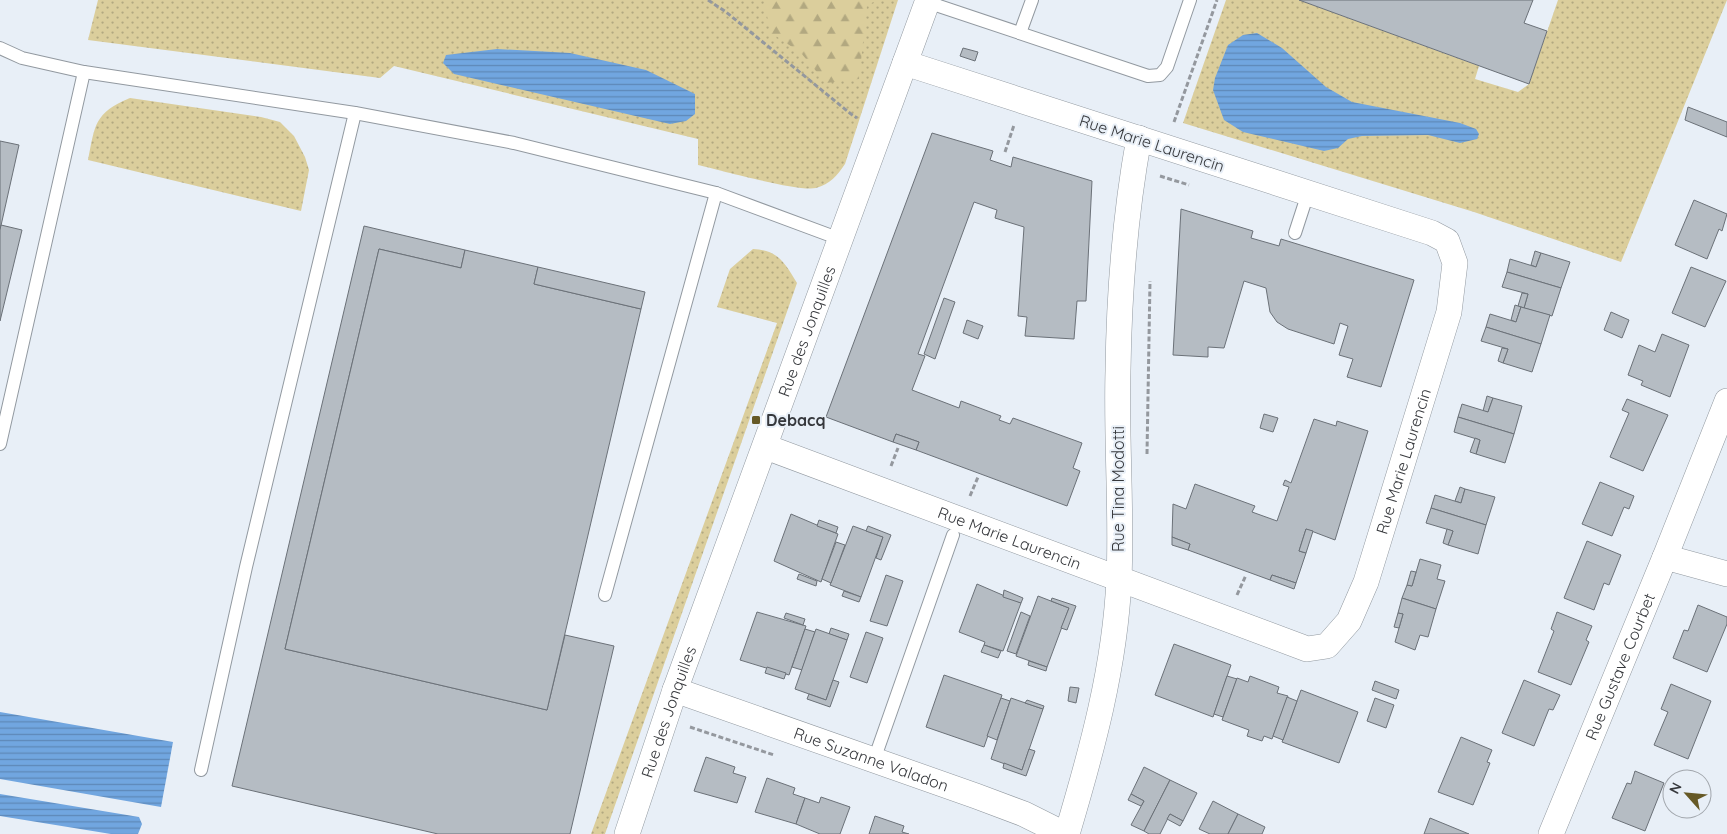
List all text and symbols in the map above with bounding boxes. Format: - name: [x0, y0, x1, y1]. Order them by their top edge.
- street label: Rue Marie Laurencin: [1077, 110, 1227, 176]
- street label: Rue des Jonquilles: [773, 263, 840, 399]
- street label: Rue Marie Laurencin: [1371, 386, 1435, 536]
- place label: Debacq: [766, 410, 825, 430]
- marker: Debacq: [750, 414, 762, 426]
- street label: Rue Tina Modotti: [1108, 426, 1128, 552]
- street label: Rue Marie Laurencin: [935, 502, 1084, 574]
- street label: Rue Gustave Courbet: [1581, 590, 1659, 743]
- street label: Rue des Jonquilles: [637, 643, 700, 780]
- street label: Rue Suzanne Valadon: [791, 723, 951, 796]
- north arrow: [1662, 769, 1712, 819]
- text: N: [1665, 779, 1686, 797]

